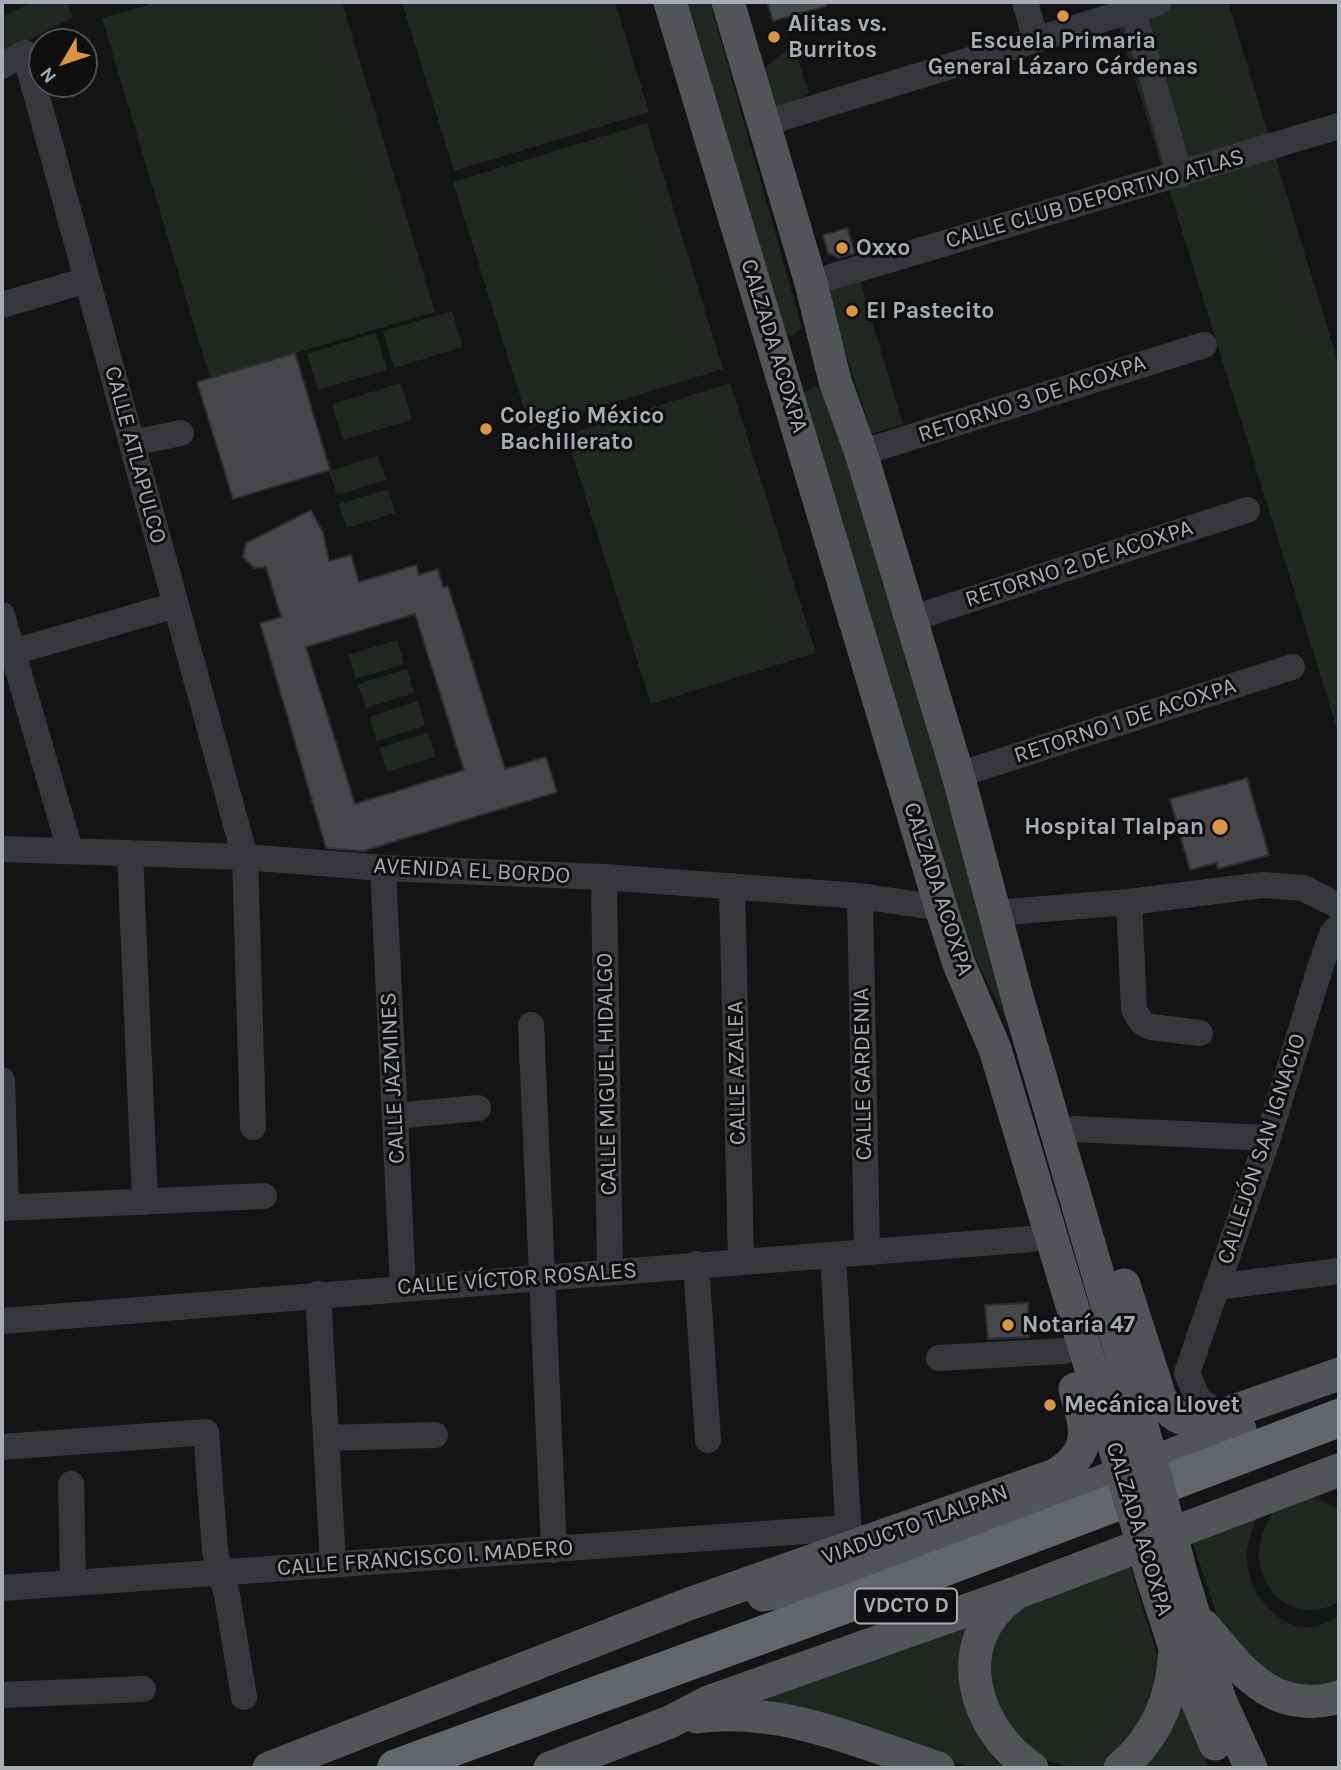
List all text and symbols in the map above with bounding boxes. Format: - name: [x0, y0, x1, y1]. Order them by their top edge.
- marker: Escuela Primaria General Lázaro Cárdenas: [1055, 8, 1071, 24]
- place label: Alitas vs. Burritos: [788, 10, 886, 64]
- place label: Escuela Primaria General Lázaro Cárdenas: [928, 27, 1198, 81]
- north arrow: [28, 28, 98, 98]
- marker: Alitas vs. Burritos: [766, 29, 782, 45]
- text: N: [35, 63, 61, 87]
- street label: CALLE CLUB DEPORTIVO ATLAS: [943, 143, 1247, 255]
- place label: Oxxo: [856, 234, 910, 262]
- marker: Oxxo: [834, 240, 850, 256]
- street label: CALZADA ACOXPA: [734, 256, 814, 436]
- place label: El Pastecito: [866, 297, 994, 325]
- marker: El Pastecito: [844, 303, 860, 319]
- street label: RETORNO 3 DE ACOXPA: [915, 349, 1149, 449]
- street label: CALLE ATLAPULCO: [98, 363, 172, 547]
- place label: Colegio México Bachillerato: [500, 402, 664, 456]
- marker: Colegio México Bachillerato: [478, 421, 494, 437]
- street label: RETORNO 2 DE ACOXPA: [962, 514, 1196, 614]
- street label: RETORNO 1 DE ACOXPA: [1011, 672, 1239, 770]
- street label: CALZADA ACOXPA: [897, 799, 979, 979]
- place label: Hospital Tlalpan: [1024, 813, 1204, 841]
- marker: Hospital Tlalpan: [1210, 817, 1230, 837]
- street label: AVENIDA EL BORDO: [373, 852, 571, 890]
- street label: CALLE MIGUEL HIDALGO: [591, 952, 623, 1196]
- street label: CALLE GARDENIA: [848, 987, 878, 1161]
- street label: CALLE JAZMINES: [375, 992, 411, 1164]
- street label: CALLE AZALEA: [722, 1001, 752, 1145]
- street label: CALLEJÓN SAN IGNACIO: [1212, 1030, 1312, 1268]
- street label: CALLE VÍCTOR ROSALES: [396, 1257, 638, 1301]
- place label: Notaría 47: [1022, 1311, 1135, 1339]
- marker: Notaría 47: [1000, 1317, 1016, 1333]
- place label: Mecánica Llovet: [1064, 1391, 1240, 1419]
- marker: Mecánica Llovet: [1042, 1397, 1058, 1413]
- street label: CALZADA ACOXPA: [1099, 1439, 1179, 1619]
- street label: VIADUCTO TLALPAN: [818, 1479, 1012, 1571]
- street label: CALLE FRANCISCO I. MADERO: [276, 1534, 574, 1582]
- road number: VDCTO D: [855, 1588, 957, 1624]

